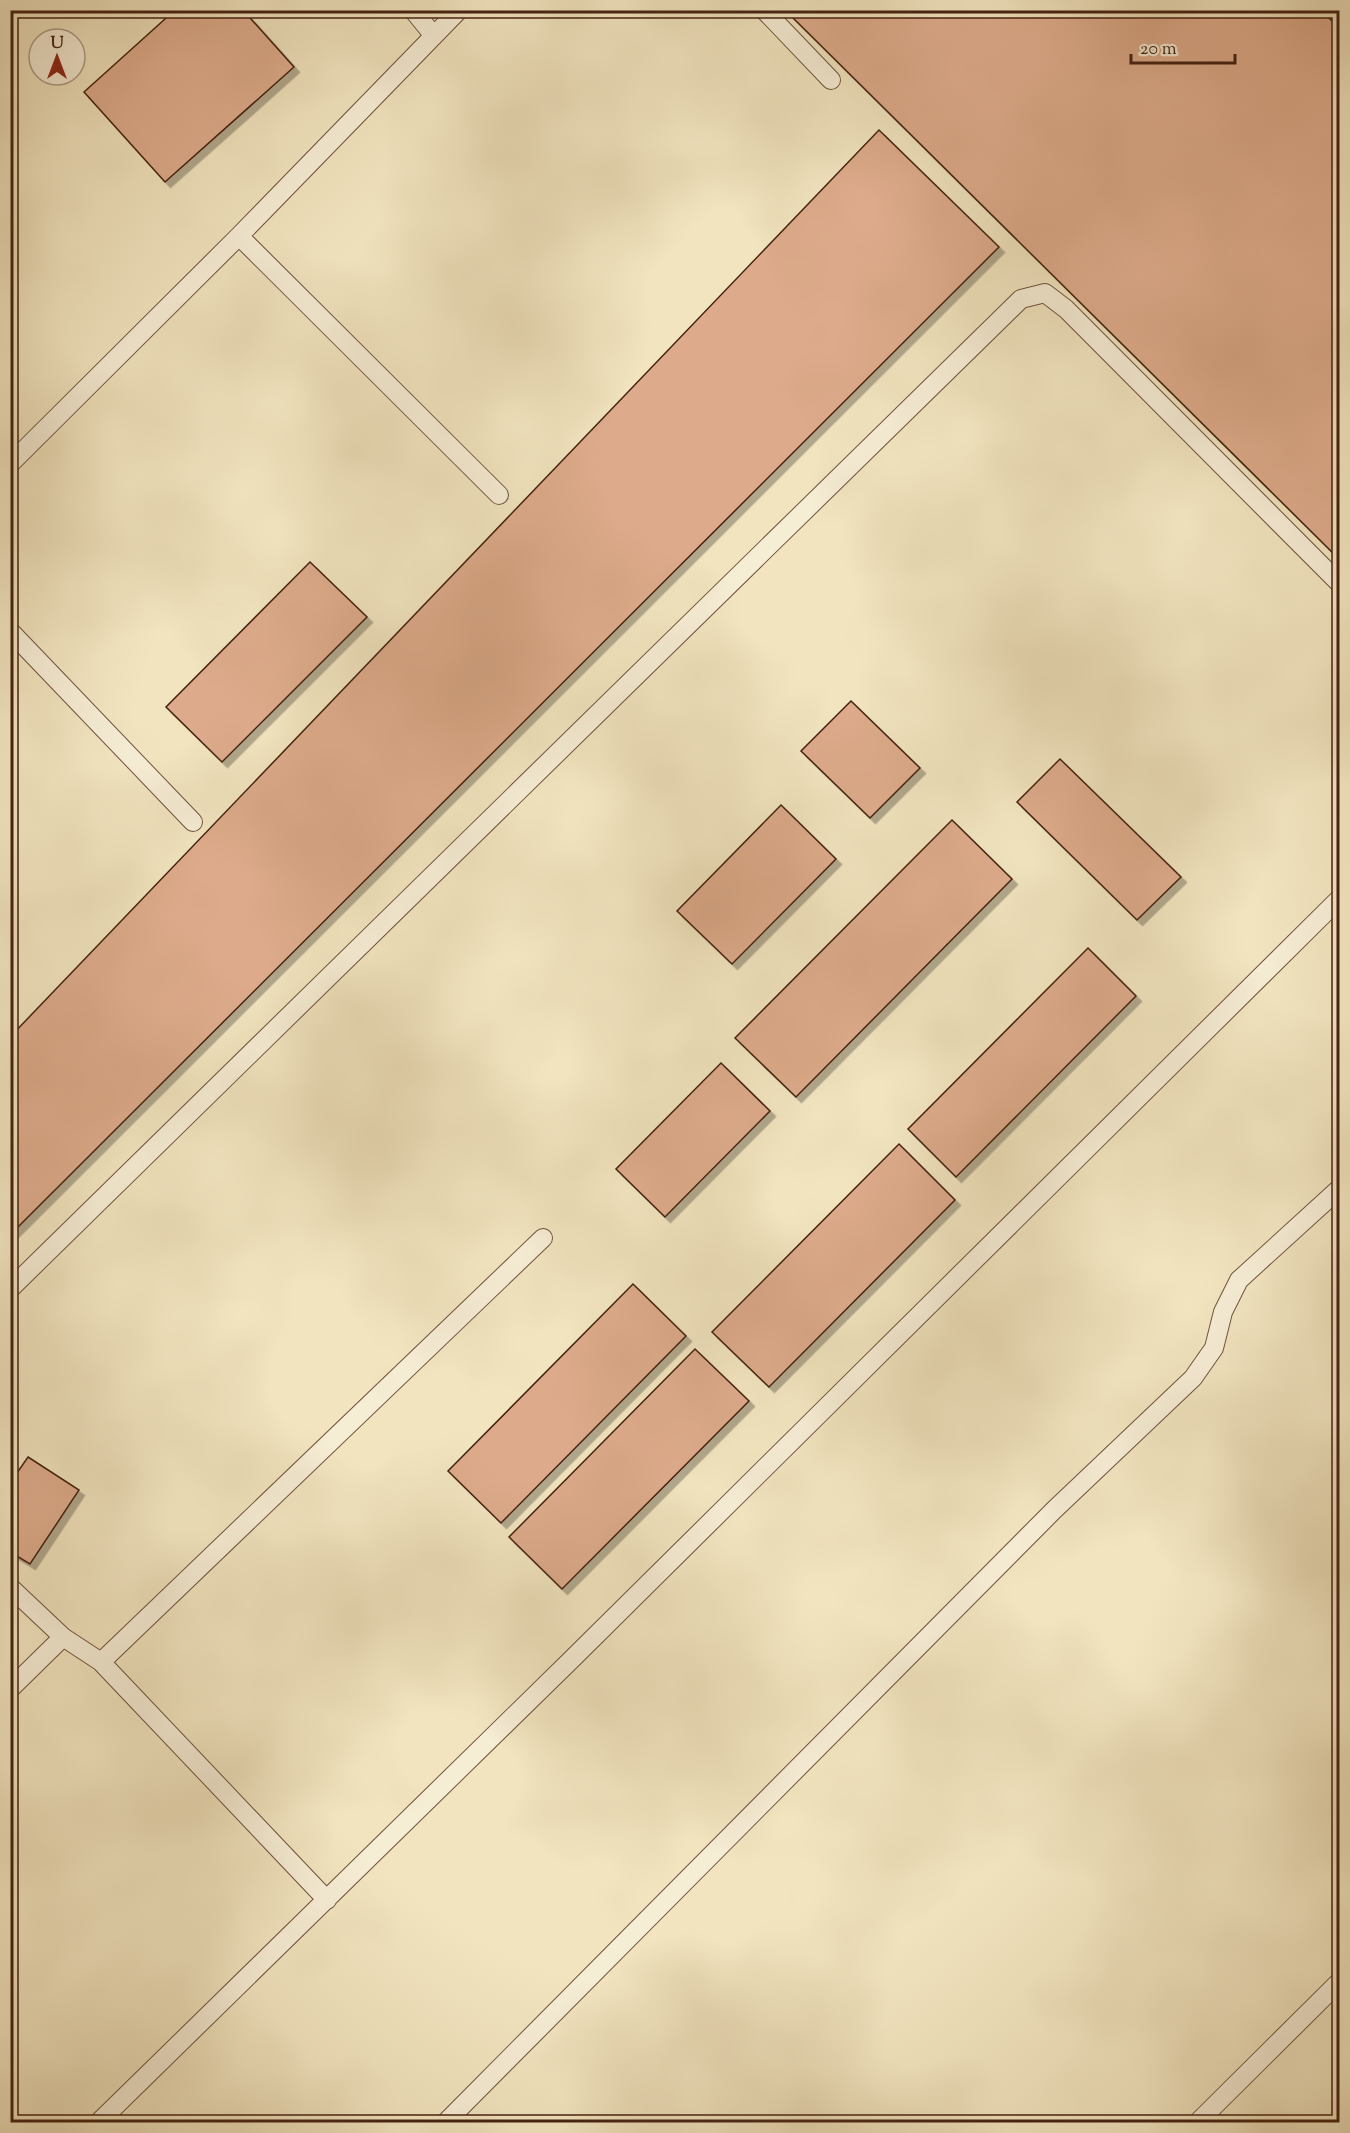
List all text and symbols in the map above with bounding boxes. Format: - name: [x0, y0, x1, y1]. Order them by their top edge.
- north arrow: [27, 27, 87, 87]
- scale bar: [1131, 27, 1234, 65]
- text: U: [50, 33, 64, 56]
- text: 20 m: [1140, 37, 1177, 63]

